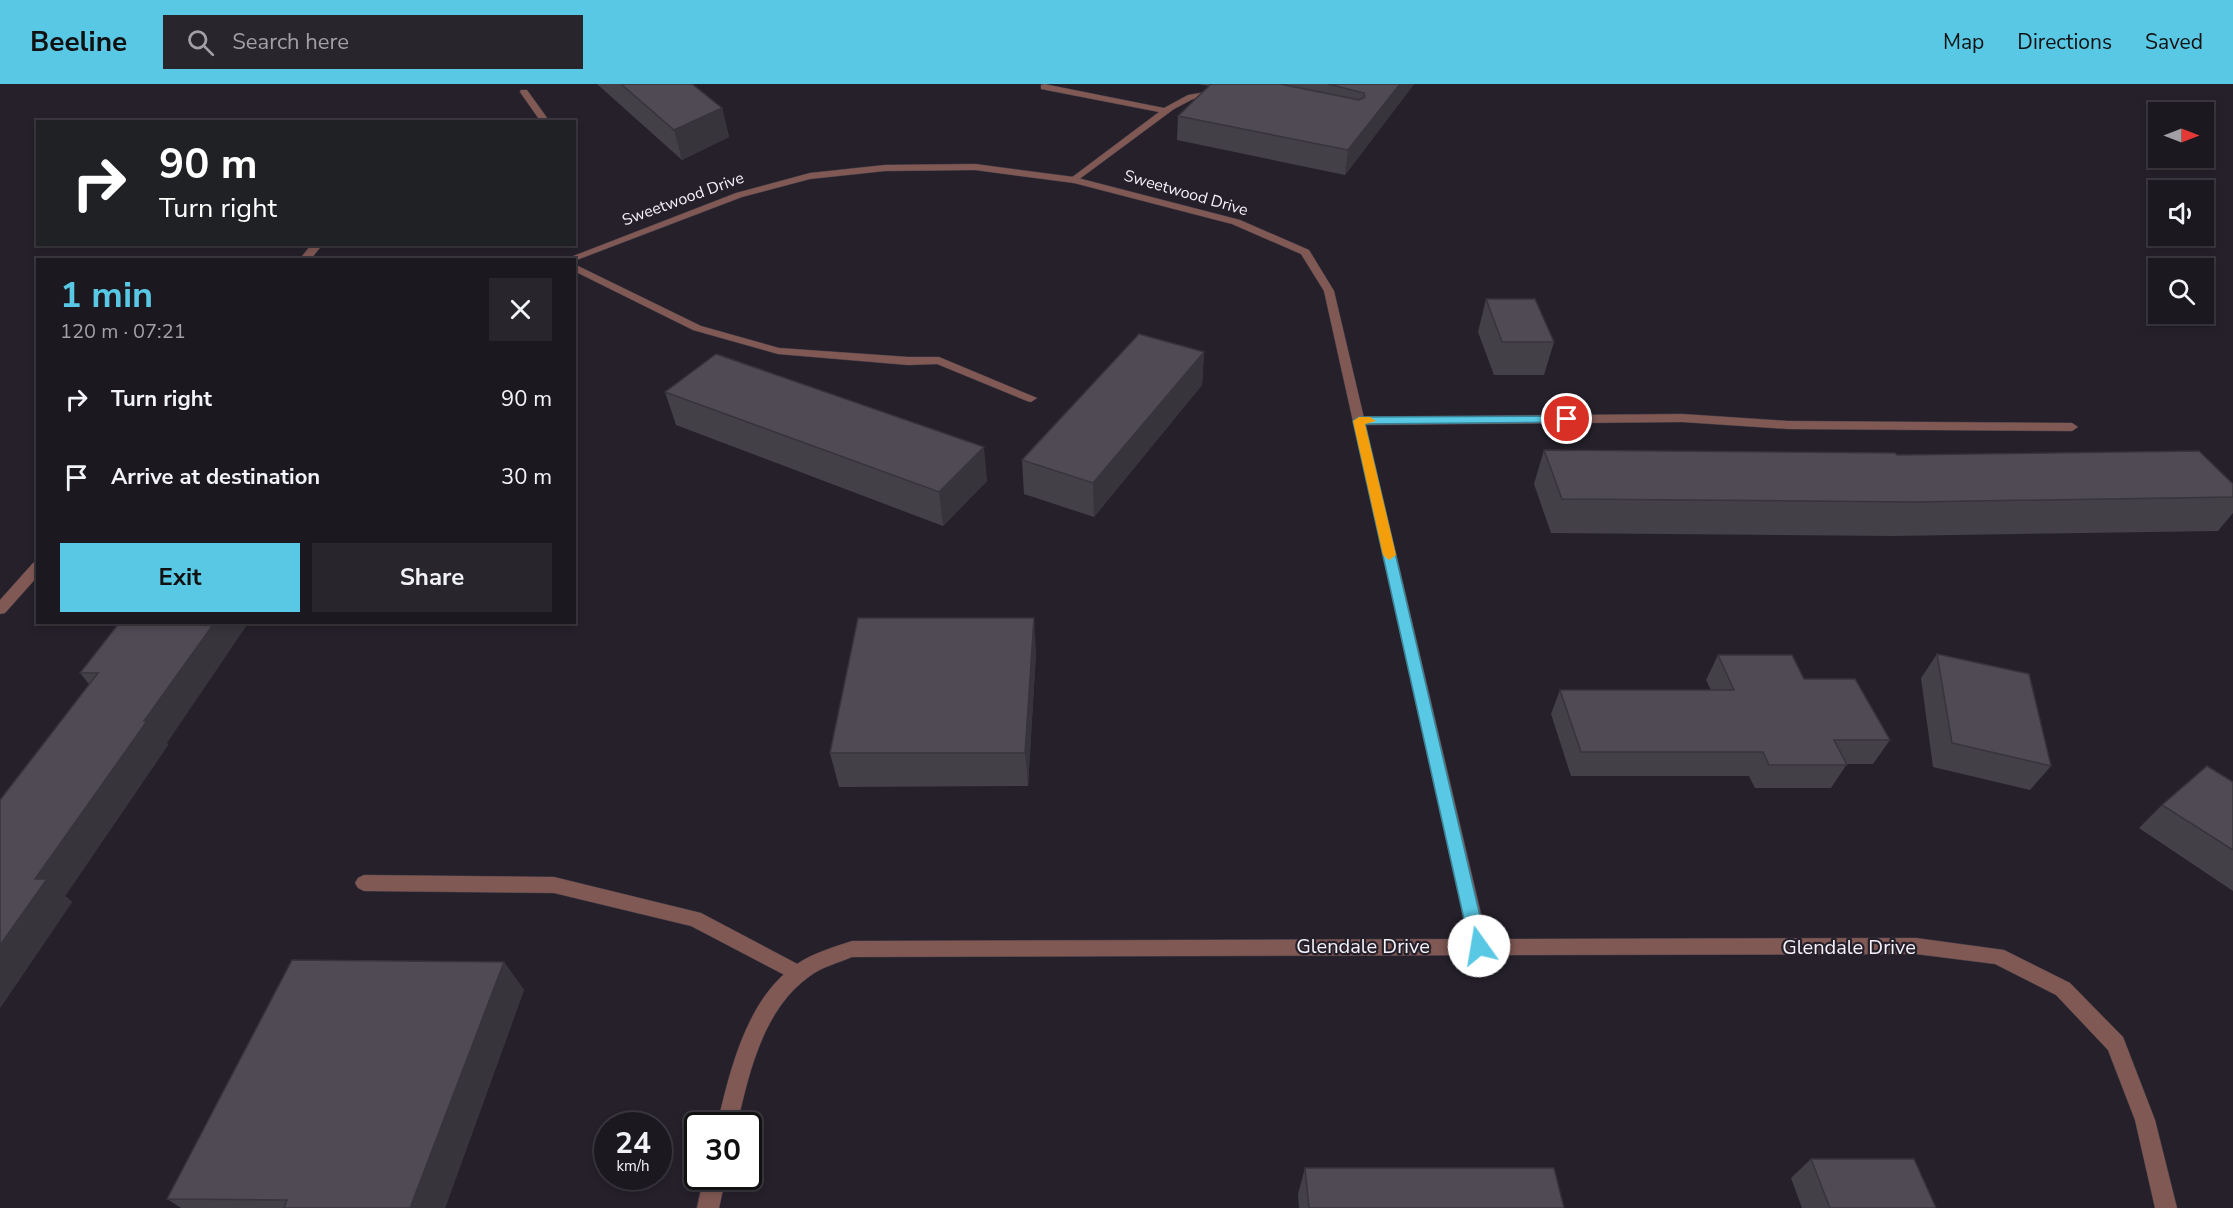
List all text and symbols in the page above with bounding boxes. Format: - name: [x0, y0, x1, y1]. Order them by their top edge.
- search box: [163, 15, 583, 69]
- text: Beeline: [30, 23, 127, 61]
- icon: search: [184, 26, 217, 59]
- text: Search here: [232, 27, 349, 57]
- text: Map: [1943, 28, 1984, 56]
- text: Directions: [2017, 28, 2112, 56]
- text: Saved: [2145, 28, 2203, 56]
- north arrow: [2148, 102, 2214, 168]
- map controls: [2148, 102, 2214, 324]
- text: 90 m: [159, 136, 258, 193]
- icon: right: [60, 144, 138, 222]
- street label: Sweetwood Drive: [1121, 165, 1251, 221]
- street label: Sweetwood Drive: [619, 167, 747, 231]
- button: sound: [2148, 180, 2214, 246]
- text: Turn right: [159, 190, 277, 227]
- button: search: [2148, 258, 2214, 324]
- text: 1 min: [60, 271, 153, 320]
- button: close: [489, 278, 552, 341]
- text: 120 m · 07:21: [60, 318, 186, 345]
- icon: right: [60, 383, 93, 416]
- text: Turn right: [111, 384, 212, 414]
- text: 90 m: [501, 384, 552, 414]
- pin: [1541, 393, 1592, 444]
- icon: arrive: [1550, 402, 1583, 435]
- icon: arrive: [60, 461, 93, 494]
- text: Arrive at destination: [111, 462, 320, 492]
- text: 30 m: [501, 462, 552, 492]
- button: Exit: [60, 543, 300, 612]
- button: Share: [312, 543, 552, 612]
- position arrow: [1447, 914, 1511, 978]
- street label: Glendale Drive: [1296, 933, 1430, 960]
- street label: Glendale Drive: [1782, 934, 1916, 961]
- speed limit sign: 30: [684, 1112, 762, 1190]
- text: 24: [615, 1123, 651, 1164]
- text: km/h: [616, 1156, 650, 1176]

